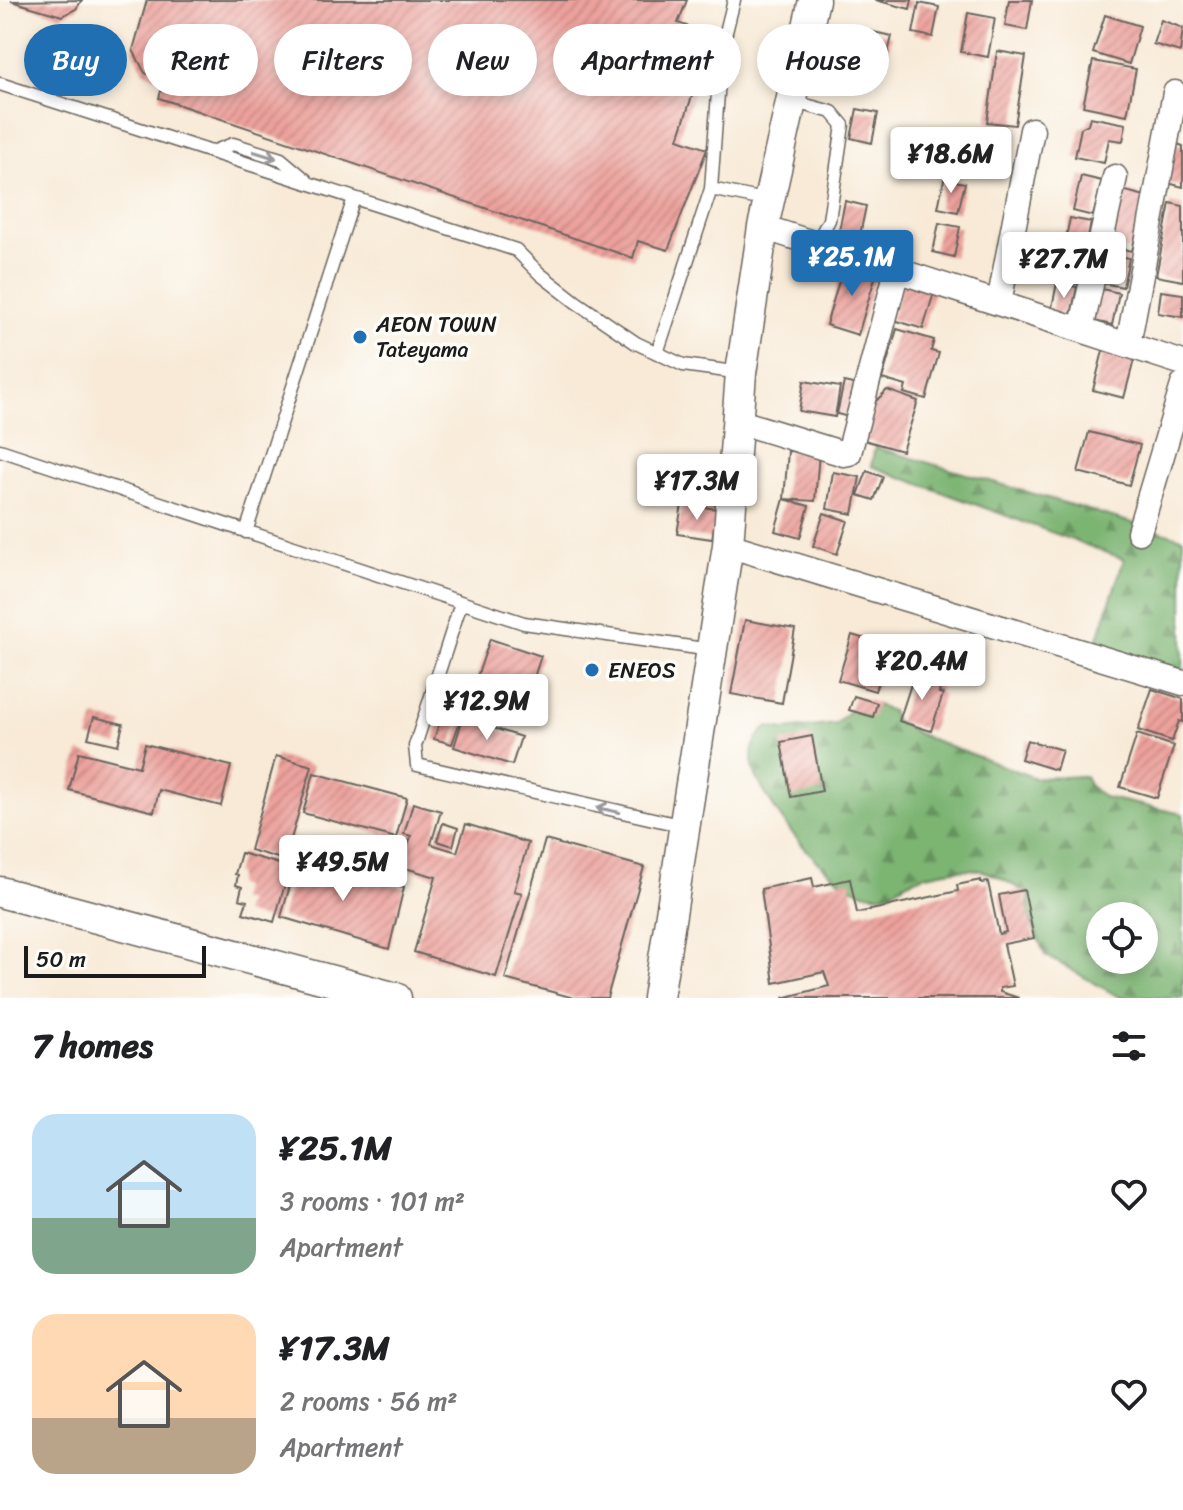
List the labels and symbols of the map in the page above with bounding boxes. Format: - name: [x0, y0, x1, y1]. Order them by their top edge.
- pin: ¥18.6M: [886, 127, 1016, 195]
- one-way arrow: [253, 148, 278, 163]
- pin: ¥25.1M: [787, 230, 917, 298]
- pin: ¥27.7M: [999, 232, 1129, 300]
- place label: AEON TOWN Tateyama: [375, 305, 497, 369]
- marker: AEON TOWN Tateyama: [351, 328, 369, 346]
- pin: ¥17.3M: [632, 454, 762, 522]
- pin: ¥20.4M: [857, 634, 987, 702]
- place label: ENEOS: [608, 651, 676, 690]
- marker: ENEOS: [583, 661, 601, 679]
- pin: ¥12.9M: [422, 674, 552, 742]
- one-way arrow: [595, 801, 621, 816]
- pin: ¥49.5M: [278, 835, 408, 903]
- scale bar: [24, 942, 206, 978]

